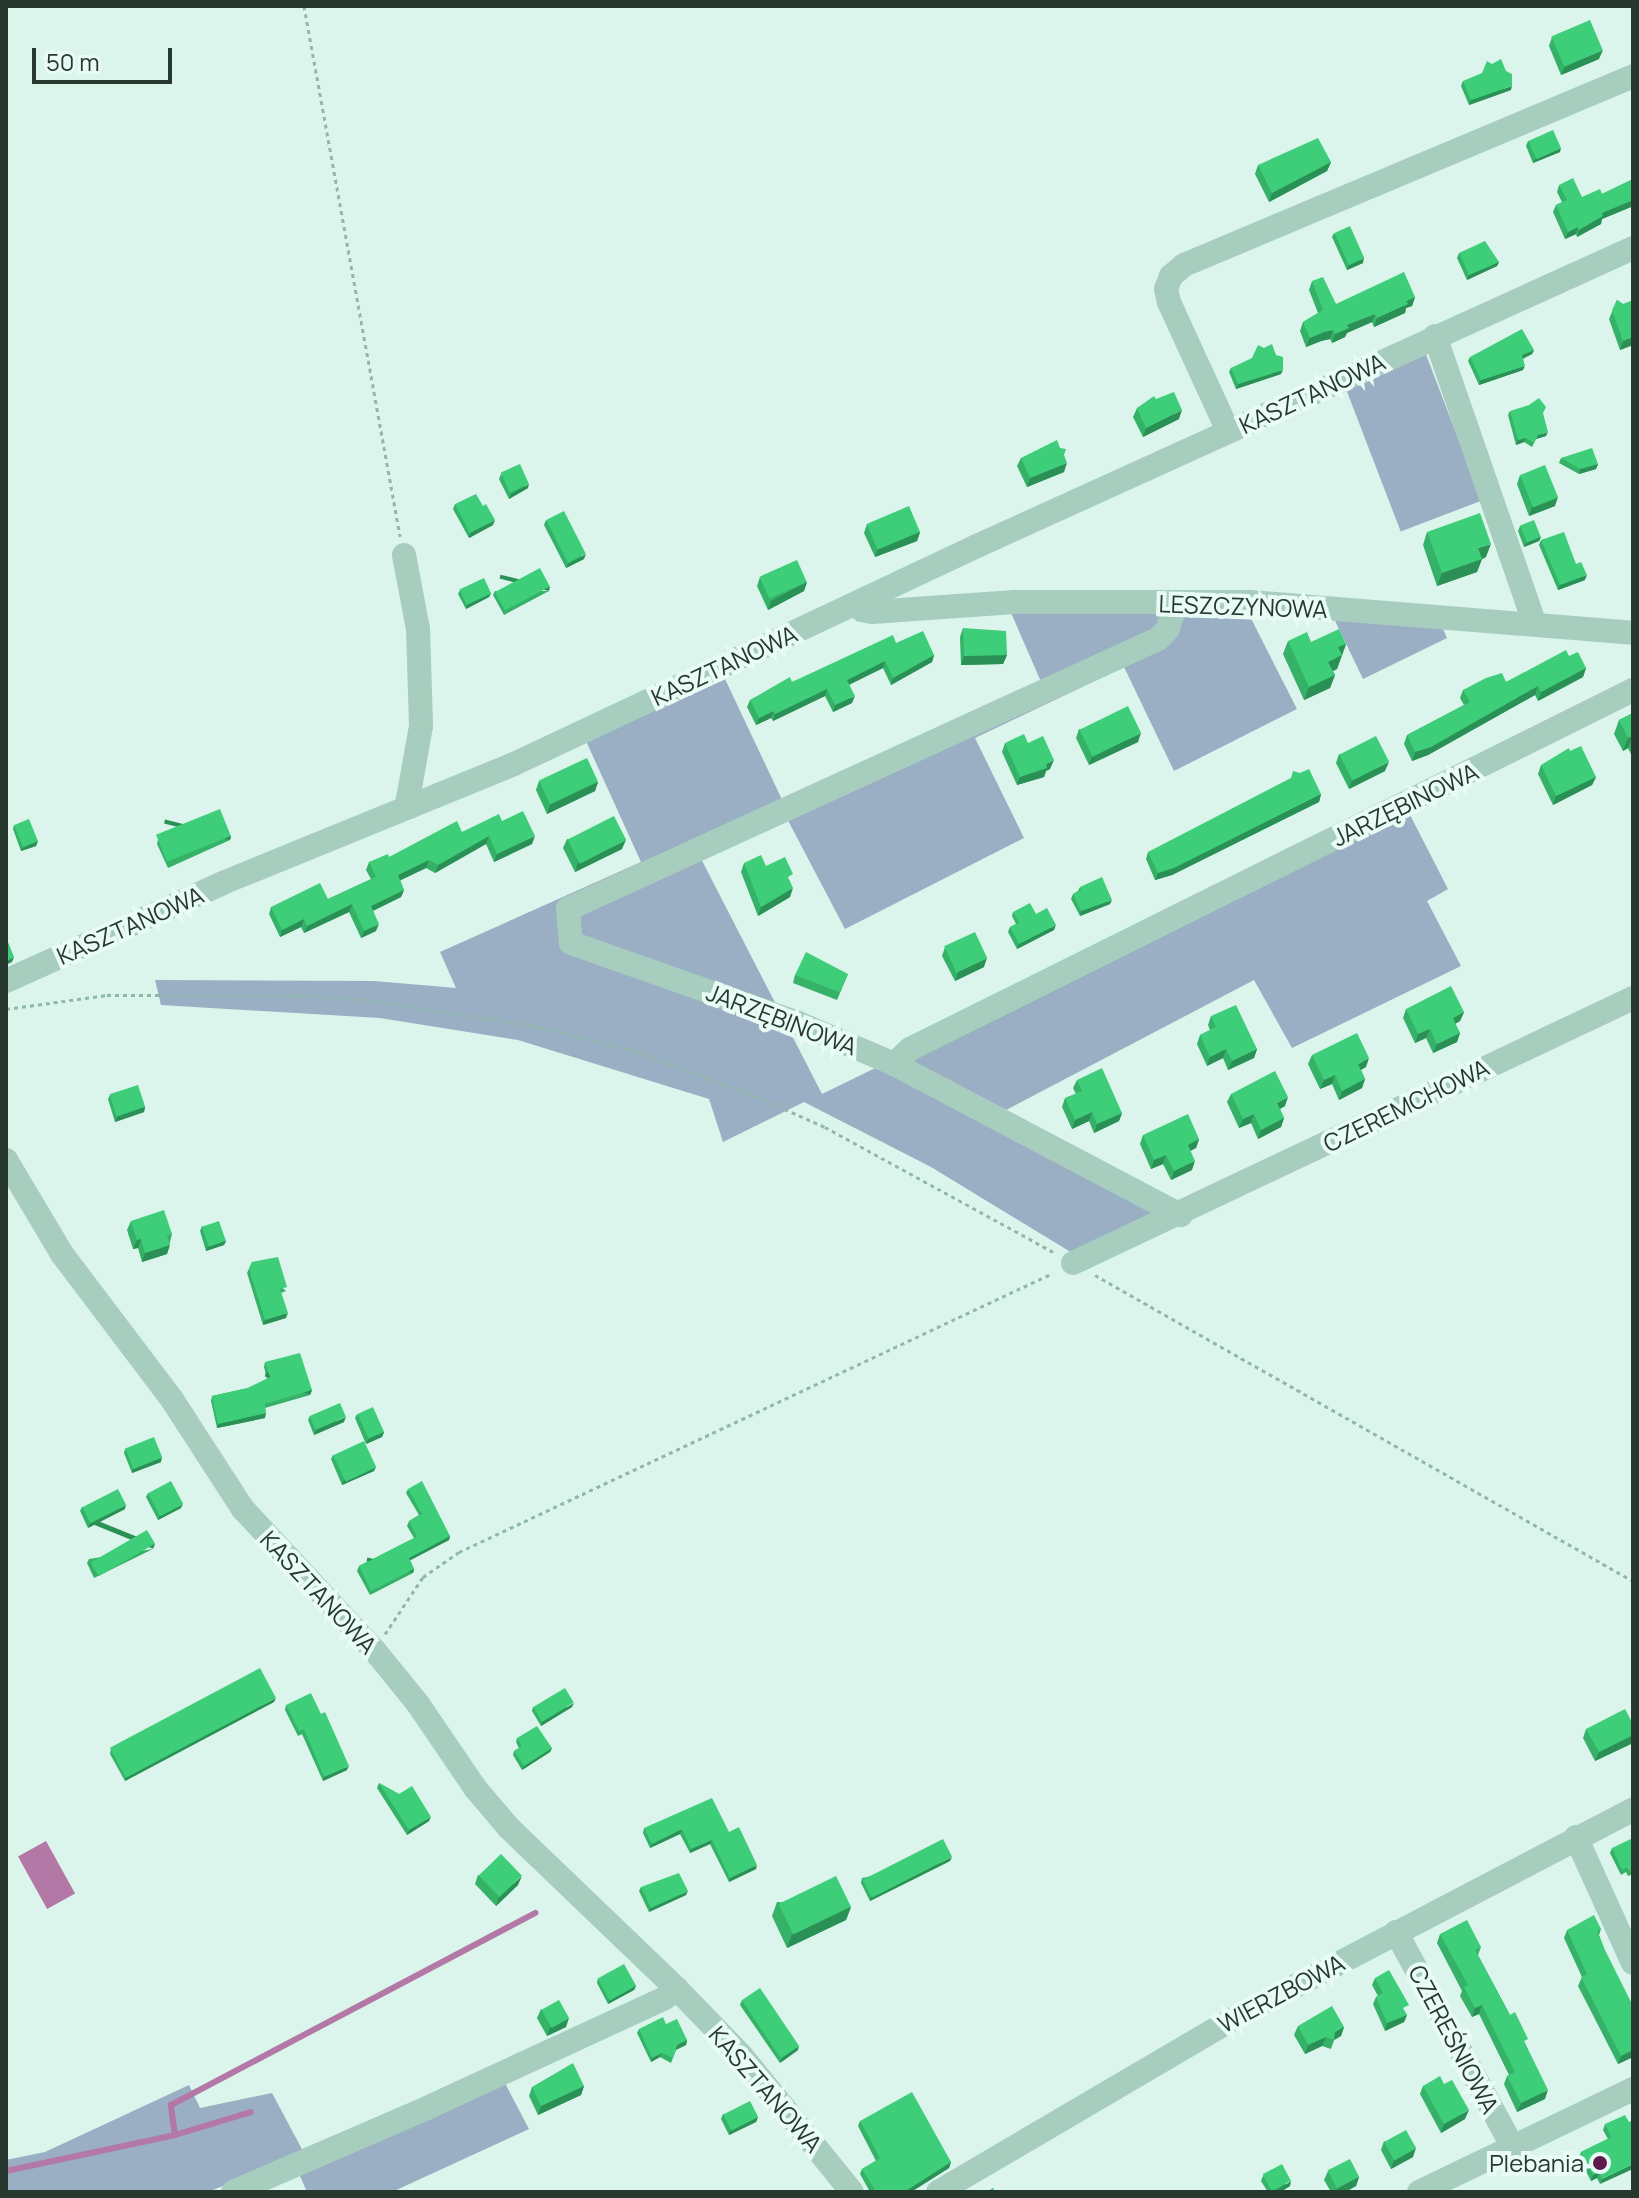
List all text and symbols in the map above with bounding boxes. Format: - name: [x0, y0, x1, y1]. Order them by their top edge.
- scale bar: [36, 32, 176, 82]
- text: 50 m: [46, 45, 100, 78]
- street label: KASZTANOWA: [1235, 347, 1389, 439]
- street label: LESZCZYNOWA: [1158, 589, 1328, 623]
- street label: KASZTANOWA: [647, 619, 801, 711]
- street label: JARZĘBINOWA: [1327, 756, 1483, 852]
- street label: KASZTANOWA: [52, 880, 208, 970]
- street label: JARZĘBINOWA: [703, 977, 861, 1061]
- street label: CZEREMCHOWA: [1318, 1052, 1494, 1158]
- street label: KASZTANOWA: [255, 1525, 383, 1659]
- street label: WIERZBOWA: [1213, 1948, 1349, 2038]
- street label: CZEREŚNIOWA: [1403, 1960, 1505, 2118]
- street label: KASZTANOWA: [703, 2020, 829, 2158]
- place label: Plebania: [1489, 2149, 1584, 2177]
- marker: Plebania: [1591, 2154, 1609, 2172]

